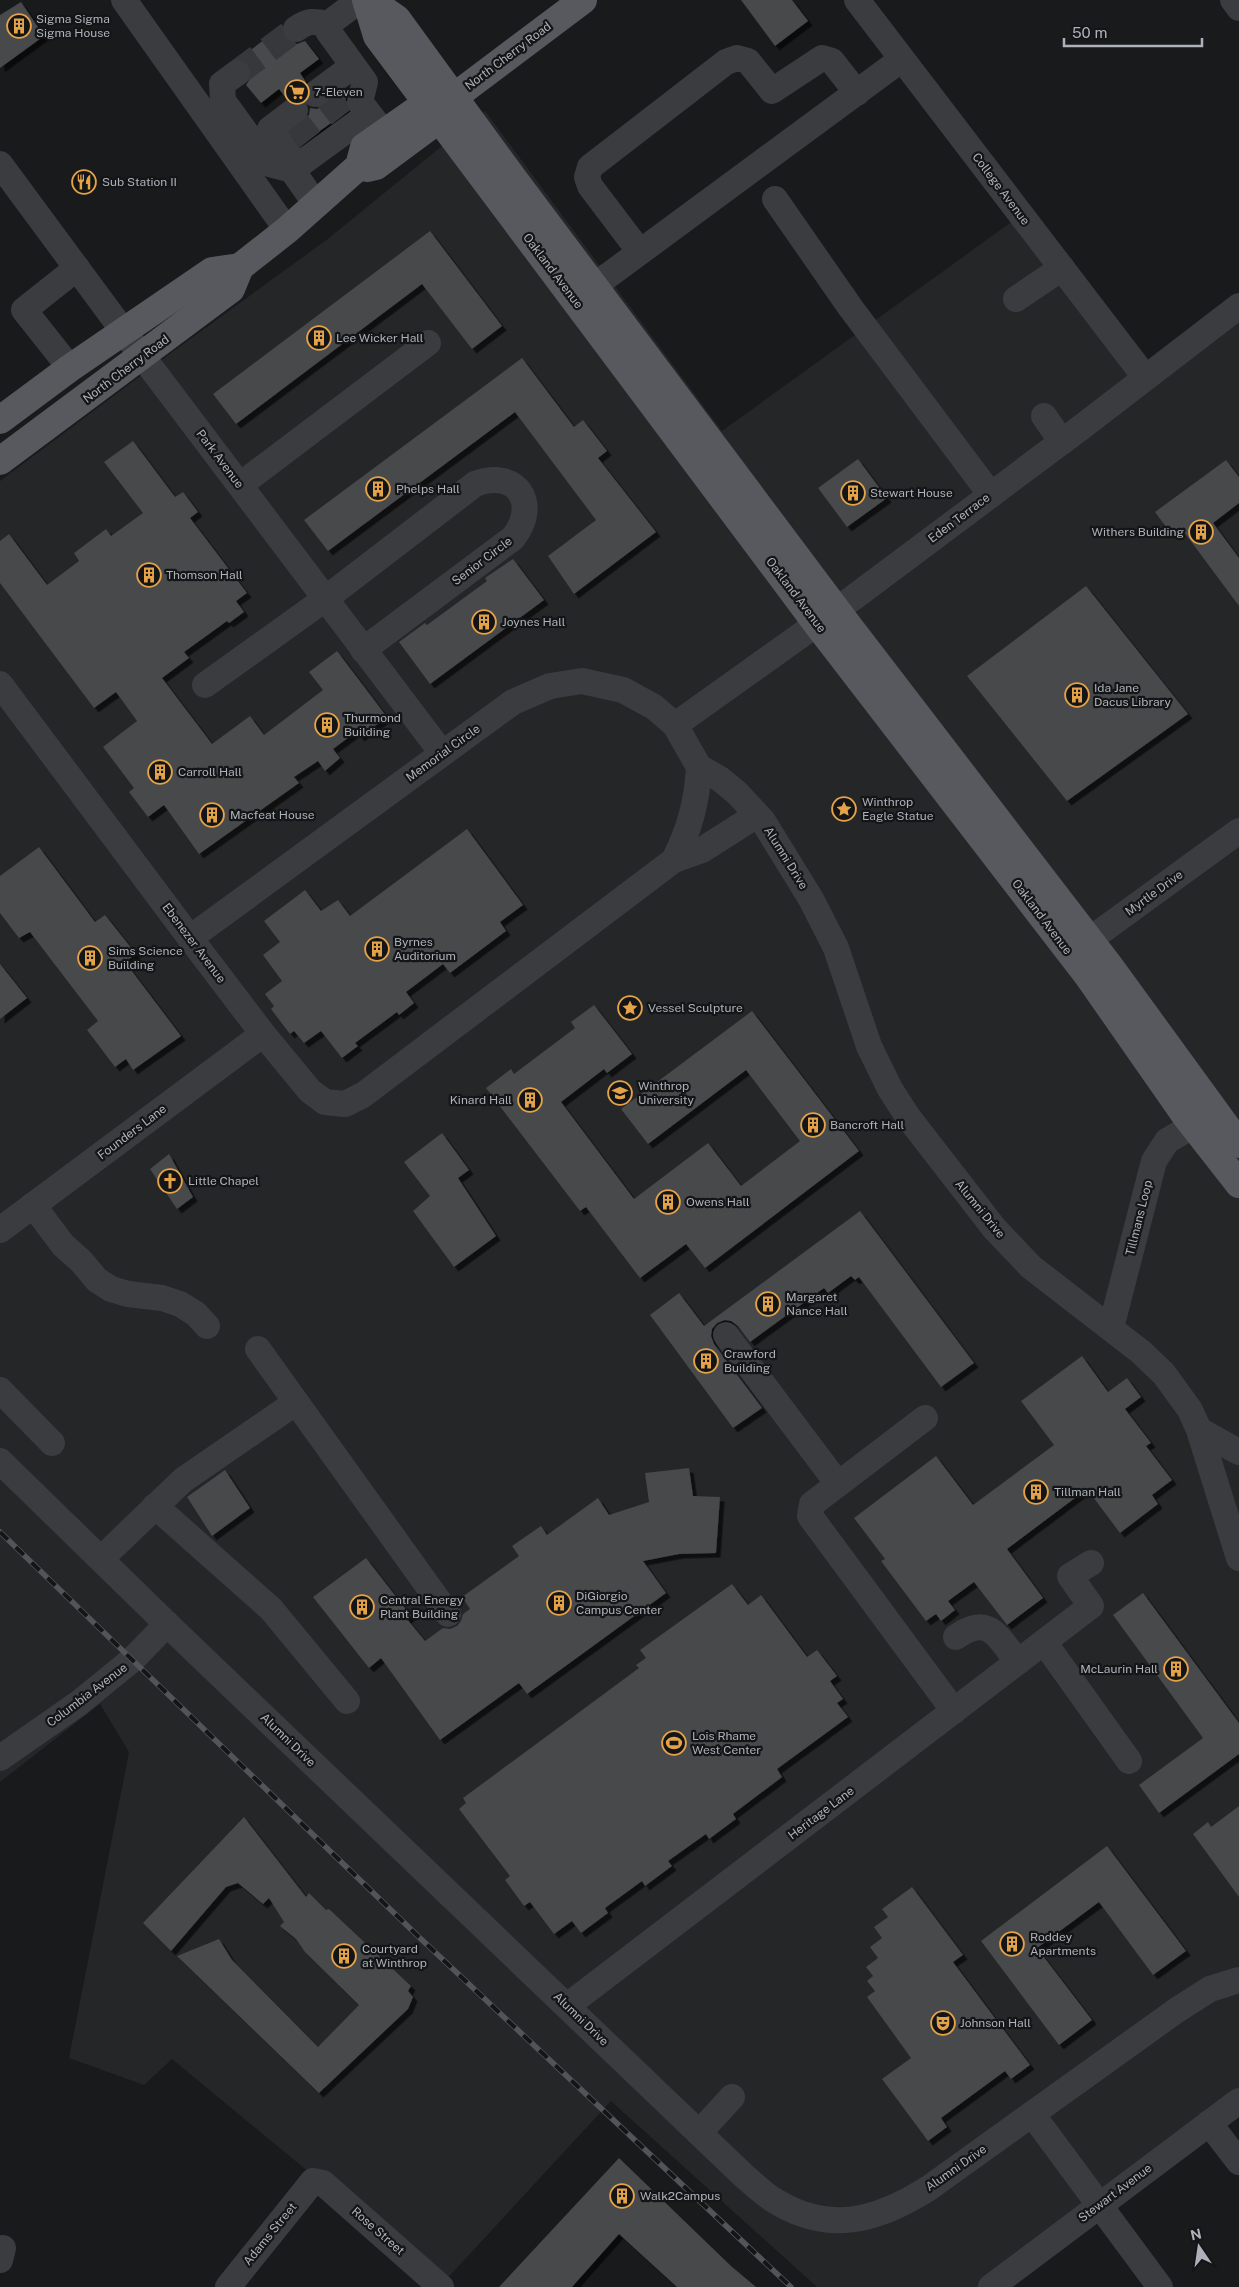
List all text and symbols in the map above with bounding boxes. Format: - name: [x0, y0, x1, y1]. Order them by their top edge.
- place label: Sigma Sigma Sigma House: [36, 12, 110, 40]
- building icon: Sigma Sigma Sigma House: [6, 13, 32, 39]
- scale bar: [1064, 15, 1202, 47]
- street label: North Cherry Road: [462, 19, 554, 93]
- text: 50 m: [1072, 24, 1107, 41]
- supermarket icon: 7-Eleven: [284, 79, 310, 105]
- place label: 7-Eleven: [314, 85, 363, 99]
- street label: College Avenue: [969, 150, 1033, 228]
- restaurant icon: Sub Station II: [71, 169, 97, 195]
- place label: Sub Station II: [102, 175, 177, 189]
- street label: Oakland Avenue: [520, 231, 586, 312]
- building icon: Lee Wicker Hall: [306, 325, 332, 351]
- place label: Lee Wicker Hall: [336, 331, 424, 345]
- street label: North Cherry Road: [80, 332, 172, 406]
- street label: Park Avenue: [193, 427, 247, 491]
- building icon: Phelps Hall: [365, 476, 391, 502]
- building icon: Stewart House: [840, 480, 866, 506]
- place label: Phelps Hall: [396, 482, 460, 496]
- place label: Stewart House: [870, 486, 953, 500]
- street label: Eden Terrace: [925, 490, 993, 546]
- building icon: Withers Building: [1188, 519, 1214, 545]
- place label: Withers Building: [1091, 525, 1184, 539]
- street label: Senior Circle: [449, 534, 515, 588]
- street label: Oakland Avenue: [763, 555, 829, 636]
- building icon: Thomson Hall: [136, 562, 162, 588]
- place label: Thomson Hall: [166, 568, 243, 582]
- building icon: Joynes Hall: [471, 609, 497, 635]
- place label: Joynes Hall: [502, 615, 566, 629]
- place label: Ida Jane Dacus Library: [1094, 681, 1171, 709]
- building icon: Ida Jane Dacus Library: [1064, 682, 1090, 708]
- place label: Thurmond Building: [344, 711, 401, 739]
- building icon: Thurmond Building: [314, 712, 340, 738]
- street label: Memorial Circle: [403, 721, 483, 784]
- building icon: Carroll Hall: [147, 759, 173, 785]
- place label: Carroll Hall: [178, 765, 242, 779]
- place label: Winthrop Eagle Statue: [862, 795, 934, 823]
- place icon: Winthrop Eagle Statue: [831, 796, 857, 822]
- building icon: Macfeat House: [199, 802, 225, 828]
- place label: Macfeat House: [230, 808, 315, 822]
- street label: Alumni Drive: [761, 824, 811, 892]
- street label: Myrtle Drive: [1122, 867, 1186, 919]
- street label: Oakland Avenue: [1009, 877, 1075, 958]
- street label: Ebenezer Avenue: [159, 900, 229, 986]
- place label: Byrnes Auditorium: [394, 935, 456, 963]
- building icon: Byrnes Auditorium: [364, 936, 390, 962]
- place label: Sims Science Building: [108, 944, 183, 972]
- building icon: Sims Science Building: [77, 945, 103, 971]
- place icon: Vessel Sculpture: [617, 995, 643, 1021]
- place label: Vessel Sculpture: [648, 1001, 743, 1015]
- place label: Winthrop University: [638, 1079, 694, 1107]
- school or university icon: Winthrop University: [607, 1080, 633, 1106]
- building icon: Kinard Hall: [517, 1087, 543, 1113]
- place label: Kinard Hall: [450, 1093, 512, 1107]
- street label: Founders Lane: [95, 1102, 169, 1162]
- building icon: Bancroft Hall: [800, 1112, 826, 1138]
- place label: Bancroft Hall: [830, 1118, 904, 1132]
- church icon: Little Chapel: [157, 1168, 183, 1194]
- place label: Little Chapel: [188, 1174, 259, 1188]
- street label: Alumni Drive: [952, 1177, 1008, 1241]
- street label: Tillmans Loop: [1123, 1179, 1155, 1257]
- building icon: Owens Hall: [655, 1189, 681, 1215]
- place label: Owens Hall: [686, 1195, 750, 1209]
- place label: Margaret Nance Hall: [786, 1290, 848, 1318]
- building icon: Margaret Nance Hall: [755, 1291, 781, 1317]
- place label: Crawford Building: [724, 1347, 776, 1375]
- building icon: Crawford Building: [693, 1348, 719, 1374]
- building icon: Tillman Hall: [1023, 1479, 1049, 1505]
- place label: Tillman Hall: [1054, 1485, 1121, 1499]
- place label: DiGiorgio Campus Center: [576, 1589, 662, 1617]
- building icon: DiGiorgio Campus Center: [546, 1590, 572, 1616]
- place label: Central Energy Plant Building: [380, 1593, 464, 1621]
- building icon: Central Energy Plant Building: [349, 1594, 375, 1620]
- building icon: McLaurin Hall: [1163, 1656, 1189, 1682]
- street label: Columbia Avenue: [44, 1660, 130, 1730]
- place label: McLaurin Hall: [1080, 1662, 1158, 1676]
- street label: Alumni Drive: [258, 1710, 319, 1770]
- place label: Lois Rhame West Center: [692, 1729, 761, 1757]
- sports icon: Lois Rhame West Center: [661, 1730, 687, 1756]
- street label: Heritage Lane: [785, 1784, 857, 1842]
- place label: Roddey Apartments: [1030, 1930, 1096, 1958]
- building icon: Roddey Apartments: [999, 1931, 1025, 1957]
- place label: Courtyard at Winthrop: [362, 1942, 427, 1970]
- building icon: Courtyard at Winthrop: [331, 1943, 357, 1969]
- street label: Alumni Drive: [551, 1989, 612, 2049]
- theatre icon: Johnson Hall: [930, 2010, 956, 2036]
- place label: Johnson Hall: [960, 2016, 1031, 2030]
- street label: Alumni Drive: [923, 2142, 989, 2194]
- street label: Stewart Avenue: [1076, 2161, 1155, 2225]
- building icon: Walk2Campus: [609, 2183, 635, 2209]
- place label: Walk2Campus: [640, 2189, 720, 2203]
- street label: Adams Street: [240, 2200, 300, 2268]
- street label: Rose Street: [349, 2204, 408, 2258]
- north arrow: [1174, 2222, 1224, 2272]
- text: N: [1189, 2225, 1203, 2243]

